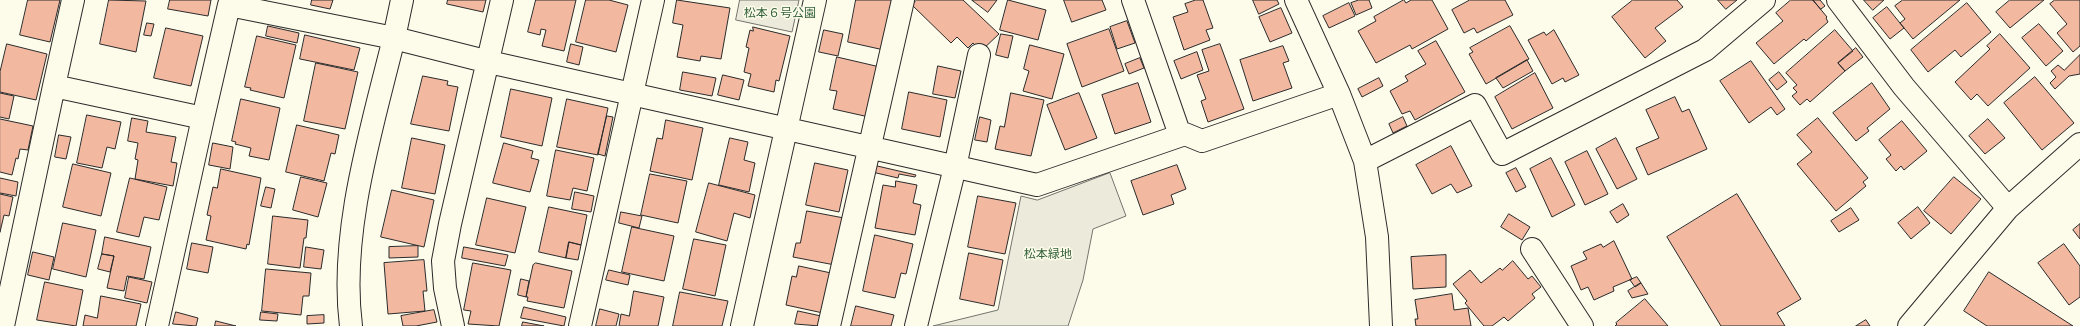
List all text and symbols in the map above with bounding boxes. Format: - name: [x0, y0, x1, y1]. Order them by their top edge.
- park label: 松本６号公園: [744, 7, 816, 21]
- park label: 松本緑地: [1024, 248, 1072, 262]

